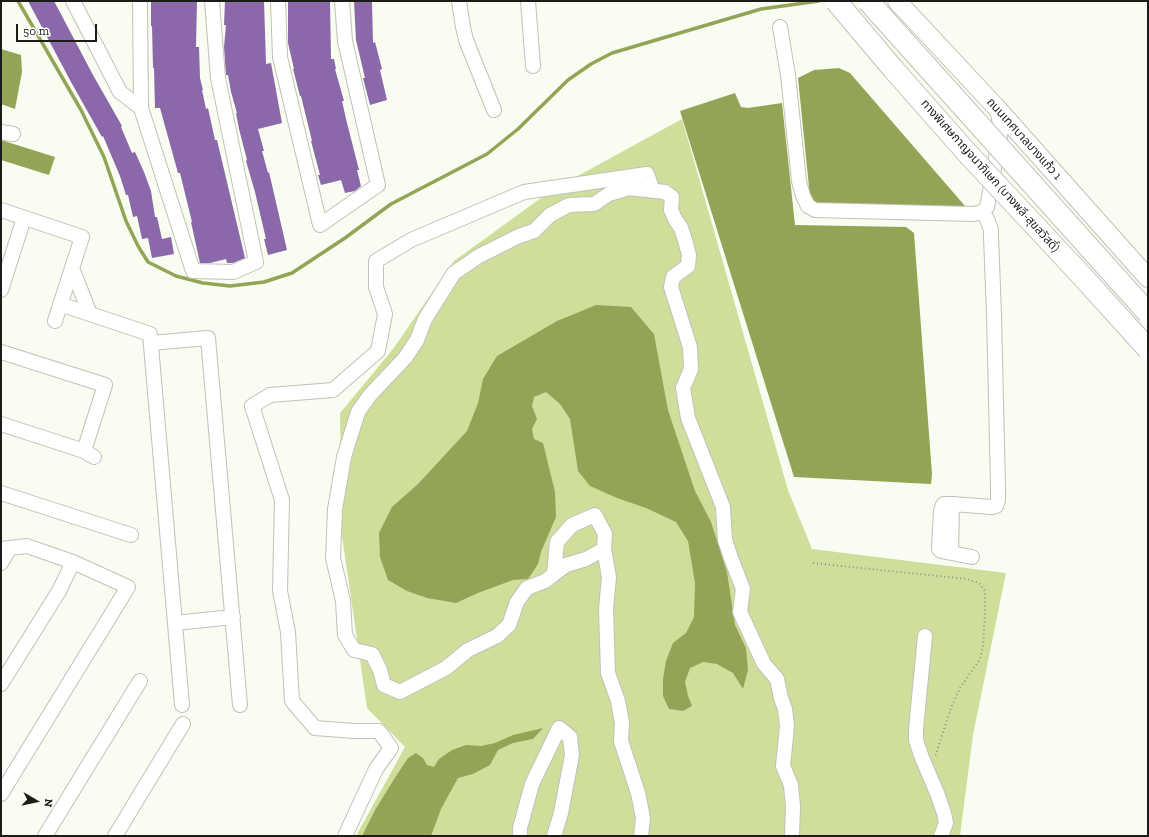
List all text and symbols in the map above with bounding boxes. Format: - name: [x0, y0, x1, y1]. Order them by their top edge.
- scale bar: [18, 16, 99, 42]
- text: 50 m: [23, 24, 49, 38]
- street label: ถนนเทศบาลบางแก้ว 1: [983, 95, 1065, 183]
- street label: ทางพิเศษกาญจนาภิเษก (บางพลี-สุขสวัสดิ์): [918, 97, 1062, 255]
- north arrow: [16, 781, 56, 821]
- text: N: [41, 798, 55, 808]

